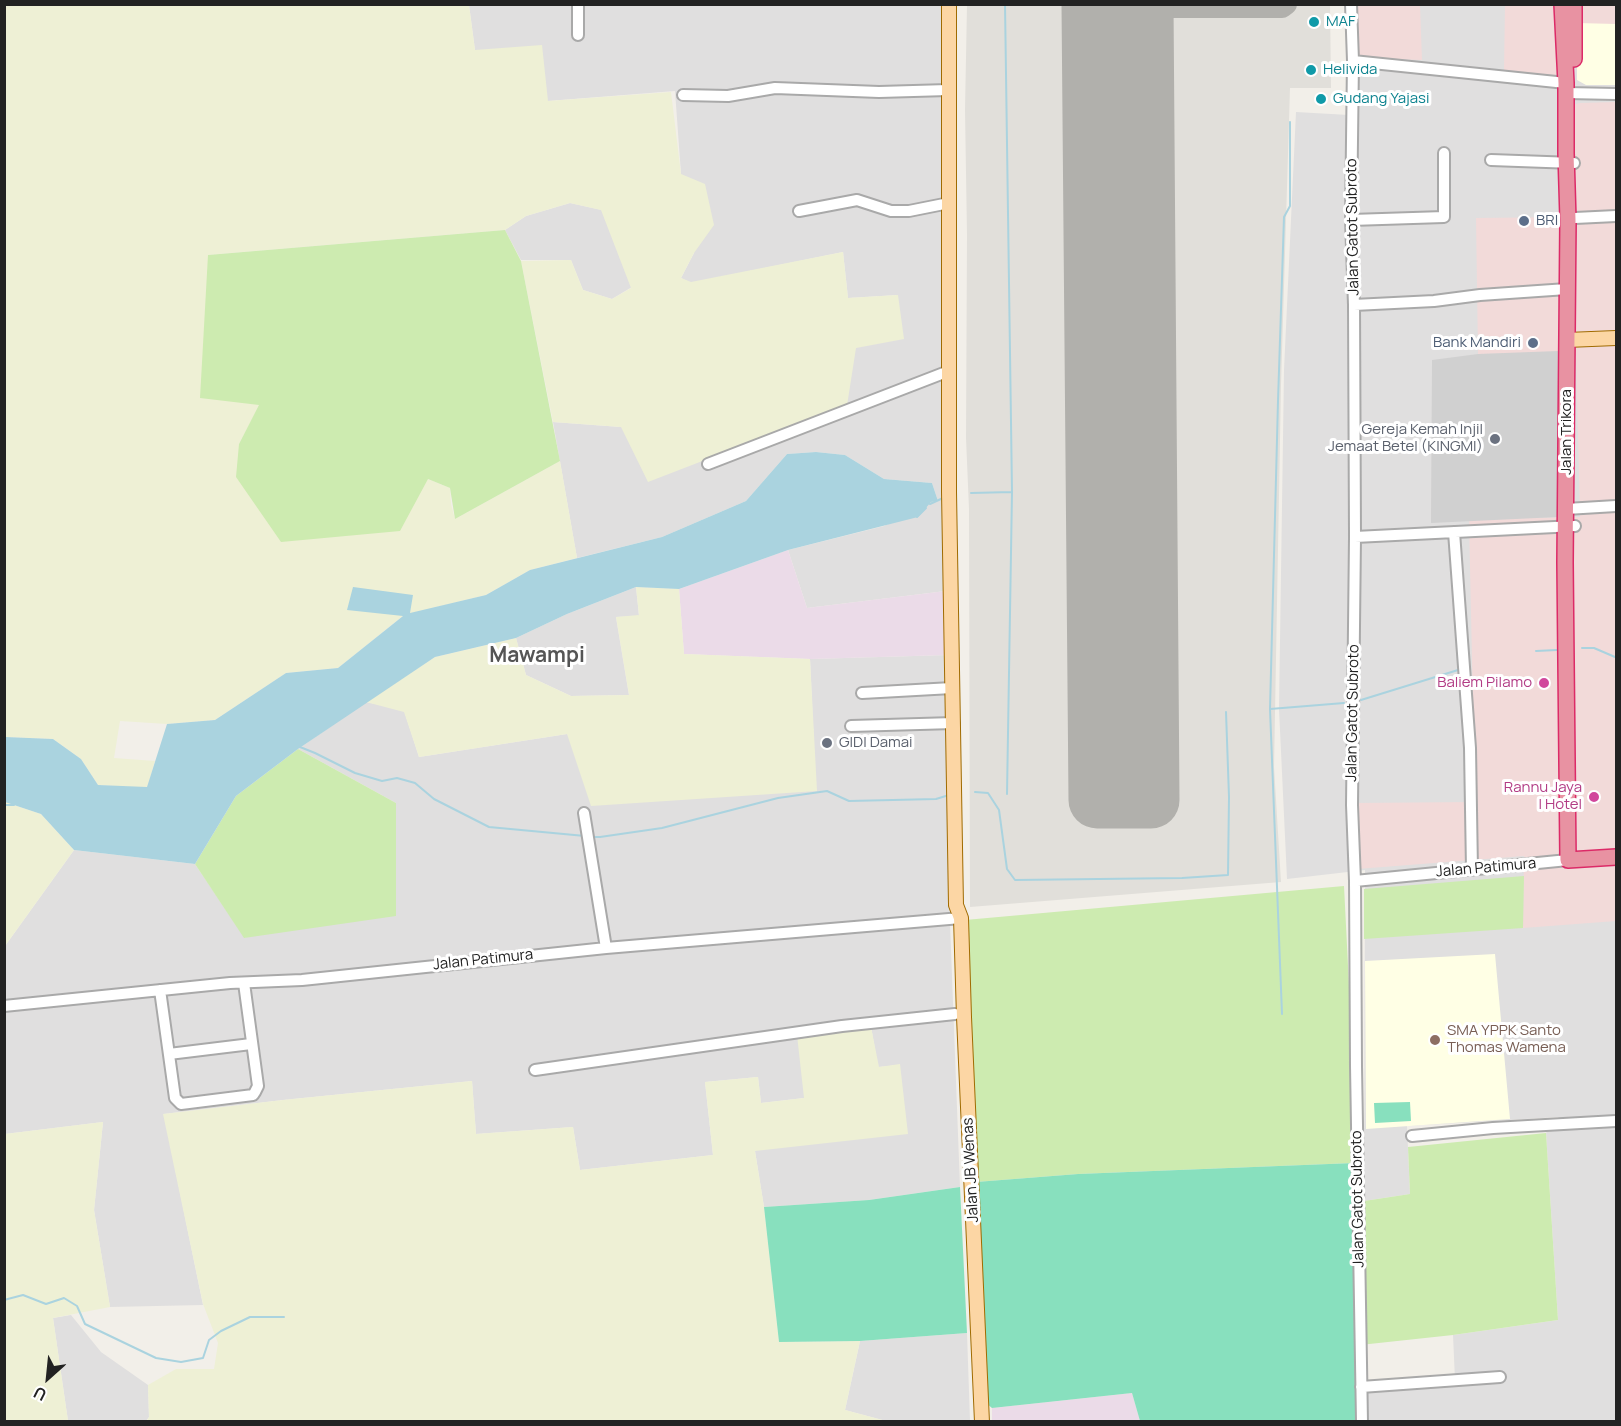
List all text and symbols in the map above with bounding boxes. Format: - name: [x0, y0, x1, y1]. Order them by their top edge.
- place label: MAF: [1326, 13, 1356, 31]
- marker: MAF: [1307, 15, 1321, 29]
- place label: Helivida: [1323, 61, 1377, 79]
- marker: Helivida: [1304, 63, 1318, 77]
- place label: Gudang Yajasi: [1333, 90, 1429, 108]
- marker: Gudang Yajasi: [1314, 92, 1328, 106]
- street label: Jalan Gatot Subroto: [1343, 158, 1363, 296]
- place label: BRI: [1536, 212, 1558, 230]
- marker: BRI: [1517, 214, 1531, 228]
- place label: Bank Mandiri: [1433, 334, 1521, 352]
- marker: Bank Mandiri: [1526, 336, 1540, 350]
- street label: Jalan Trikora: [1558, 389, 1576, 475]
- place label: Gereja Kemah Injil Jemaat Betel (KINGMI): [1328, 421, 1483, 456]
- marker: Gereja Kemah Injil Jemaat Betel (KINGMI): [1488, 432, 1502, 446]
- district label: Mawampi: [489, 643, 585, 669]
- street label: Jalan Gatot Subroto: [1343, 644, 1363, 782]
- place label: Baliem Pilamo: [1437, 674, 1532, 692]
- marker: Baliem Pilamo: [1537, 676, 1551, 690]
- place label: GIDI Damai: [839, 734, 913, 752]
- marker: GIDI Damai: [820, 736, 834, 750]
- place label: Rannu Jaya I Hotel: [1504, 779, 1582, 814]
- marker: Rannu Jaya I Hotel: [1587, 790, 1601, 804]
- street label: Jalan Patimura: [1435, 855, 1537, 881]
- street label: Jalan Patimura: [432, 946, 534, 974]
- place label: SMA YPPK Santo Thomas Wamena: [1447, 1022, 1566, 1057]
- marker: SMA YPPK Santo Thomas Wamena: [1428, 1033, 1442, 1047]
- street label: Jalan JB Wenas: [959, 1117, 983, 1223]
- street label: Jalan Gatot Subroto: [1348, 1130, 1368, 1268]
- north arrow: [18, 1348, 78, 1408]
- text: U: [30, 1382, 50, 1406]

